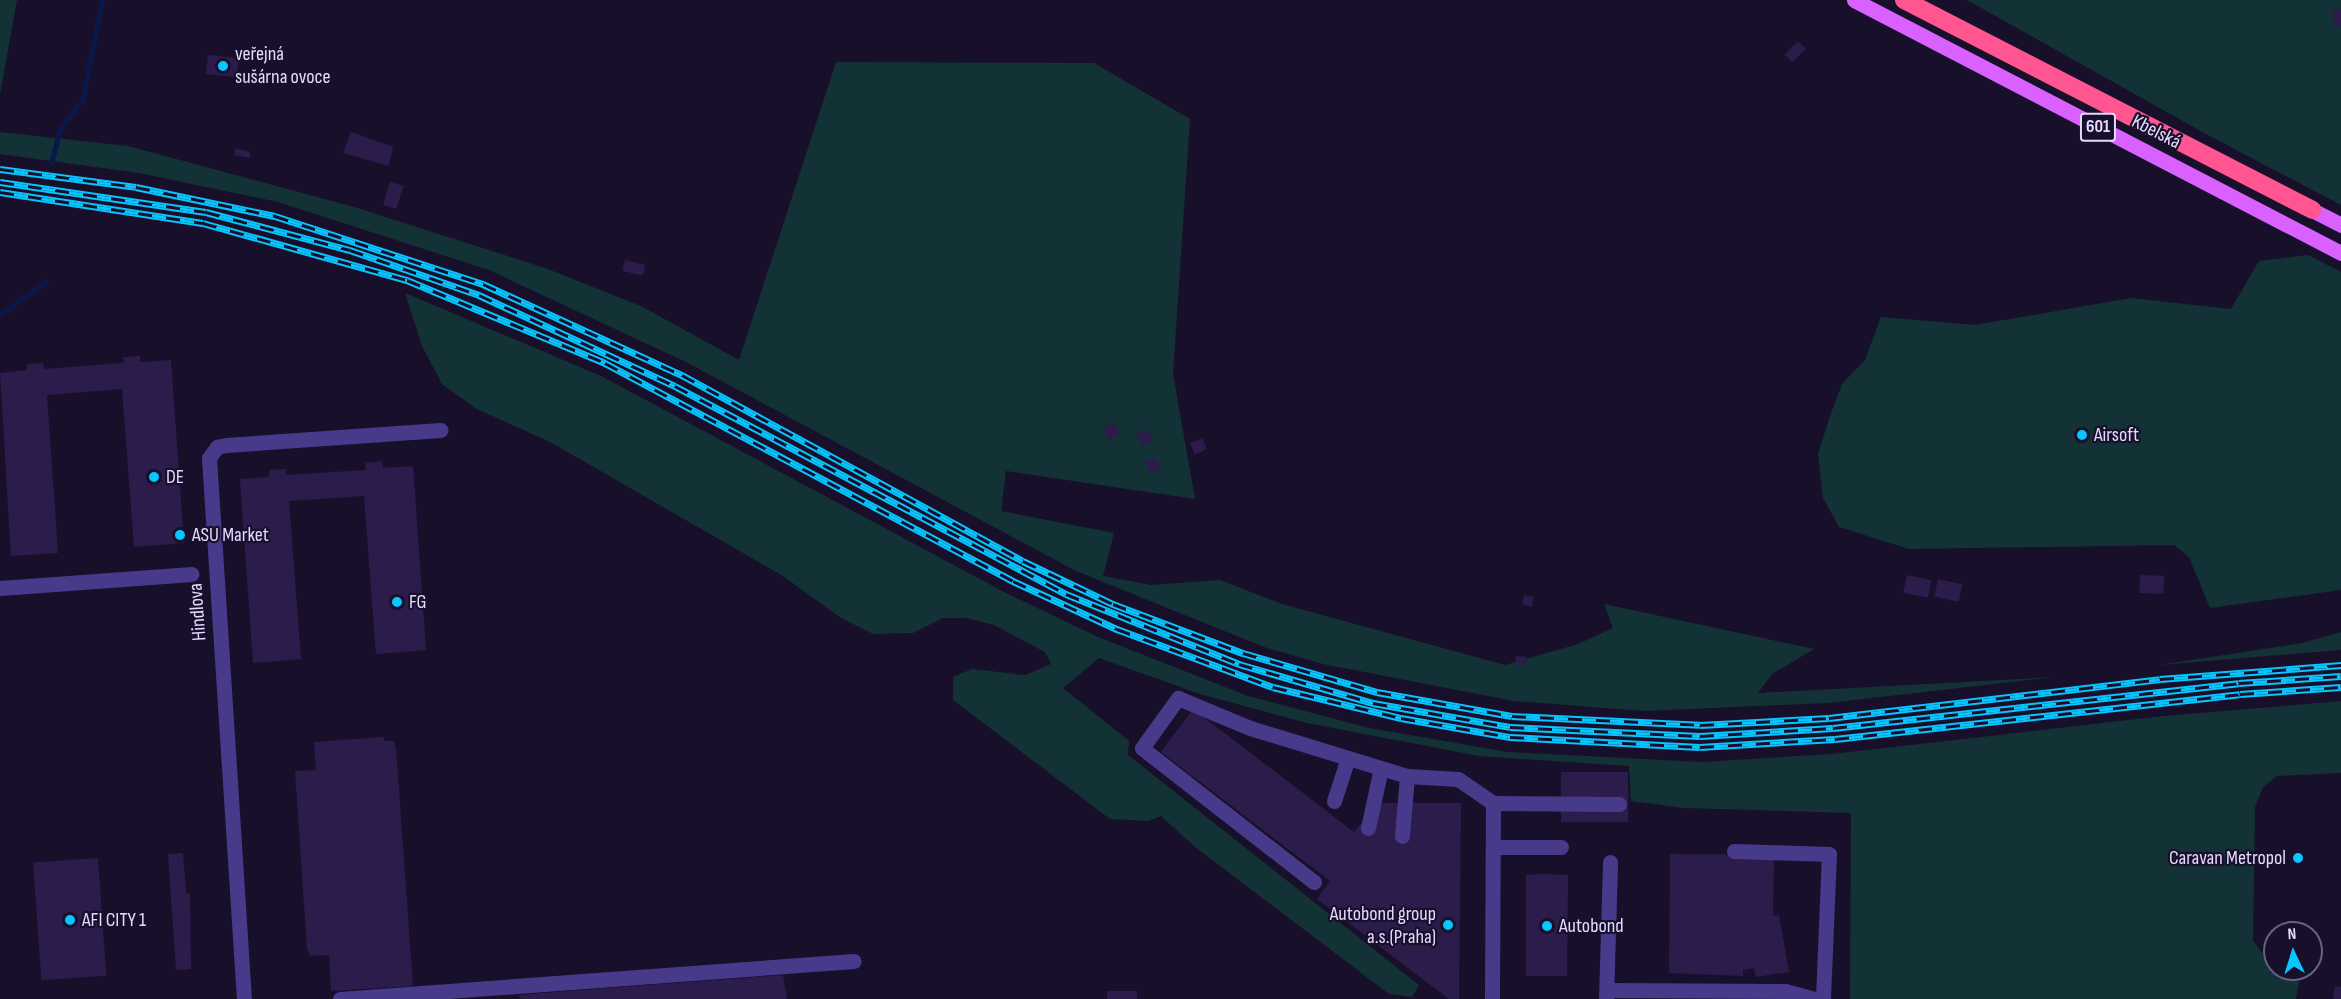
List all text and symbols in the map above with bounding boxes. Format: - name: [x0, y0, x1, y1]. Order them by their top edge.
- place label: veřejná sušárna ovoce: [235, 42, 330, 89]
- marker: veřejná sušárna ovoce: [216, 59, 230, 73]
- street label: Kbelská: [2128, 110, 2184, 154]
- road number: 601: [2078, 112, 2118, 142]
- place label: Airsoft: [2094, 423, 2139, 447]
- marker: Airsoft: [2075, 428, 2089, 442]
- place label: DE: [166, 465, 184, 489]
- marker: DE: [147, 470, 161, 484]
- place label: ASU Market: [192, 523, 269, 547]
- marker: ASU Market: [173, 528, 187, 542]
- street label: Hindlova: [184, 582, 212, 642]
- place label: FG: [409, 590, 427, 614]
- marker: FG: [390, 595, 404, 609]
- place label: Caravan Metropol: [2169, 846, 2286, 870]
- marker: Caravan Metropol: [2291, 851, 2305, 865]
- place label: Autobond group a.s.(Praha): [1330, 902, 1436, 949]
- place label: AFI CITY 1: [82, 908, 146, 932]
- marker: AFI CITY 1: [63, 913, 77, 927]
- place label: Autobond: [1559, 914, 1624, 938]
- marker: Autobond group a.s.(Praha): [1441, 918, 1455, 932]
- marker: Autobond: [1540, 919, 1554, 933]
- north arrow: [2263, 921, 2323, 981]
- text: N: [2287, 925, 2297, 944]

